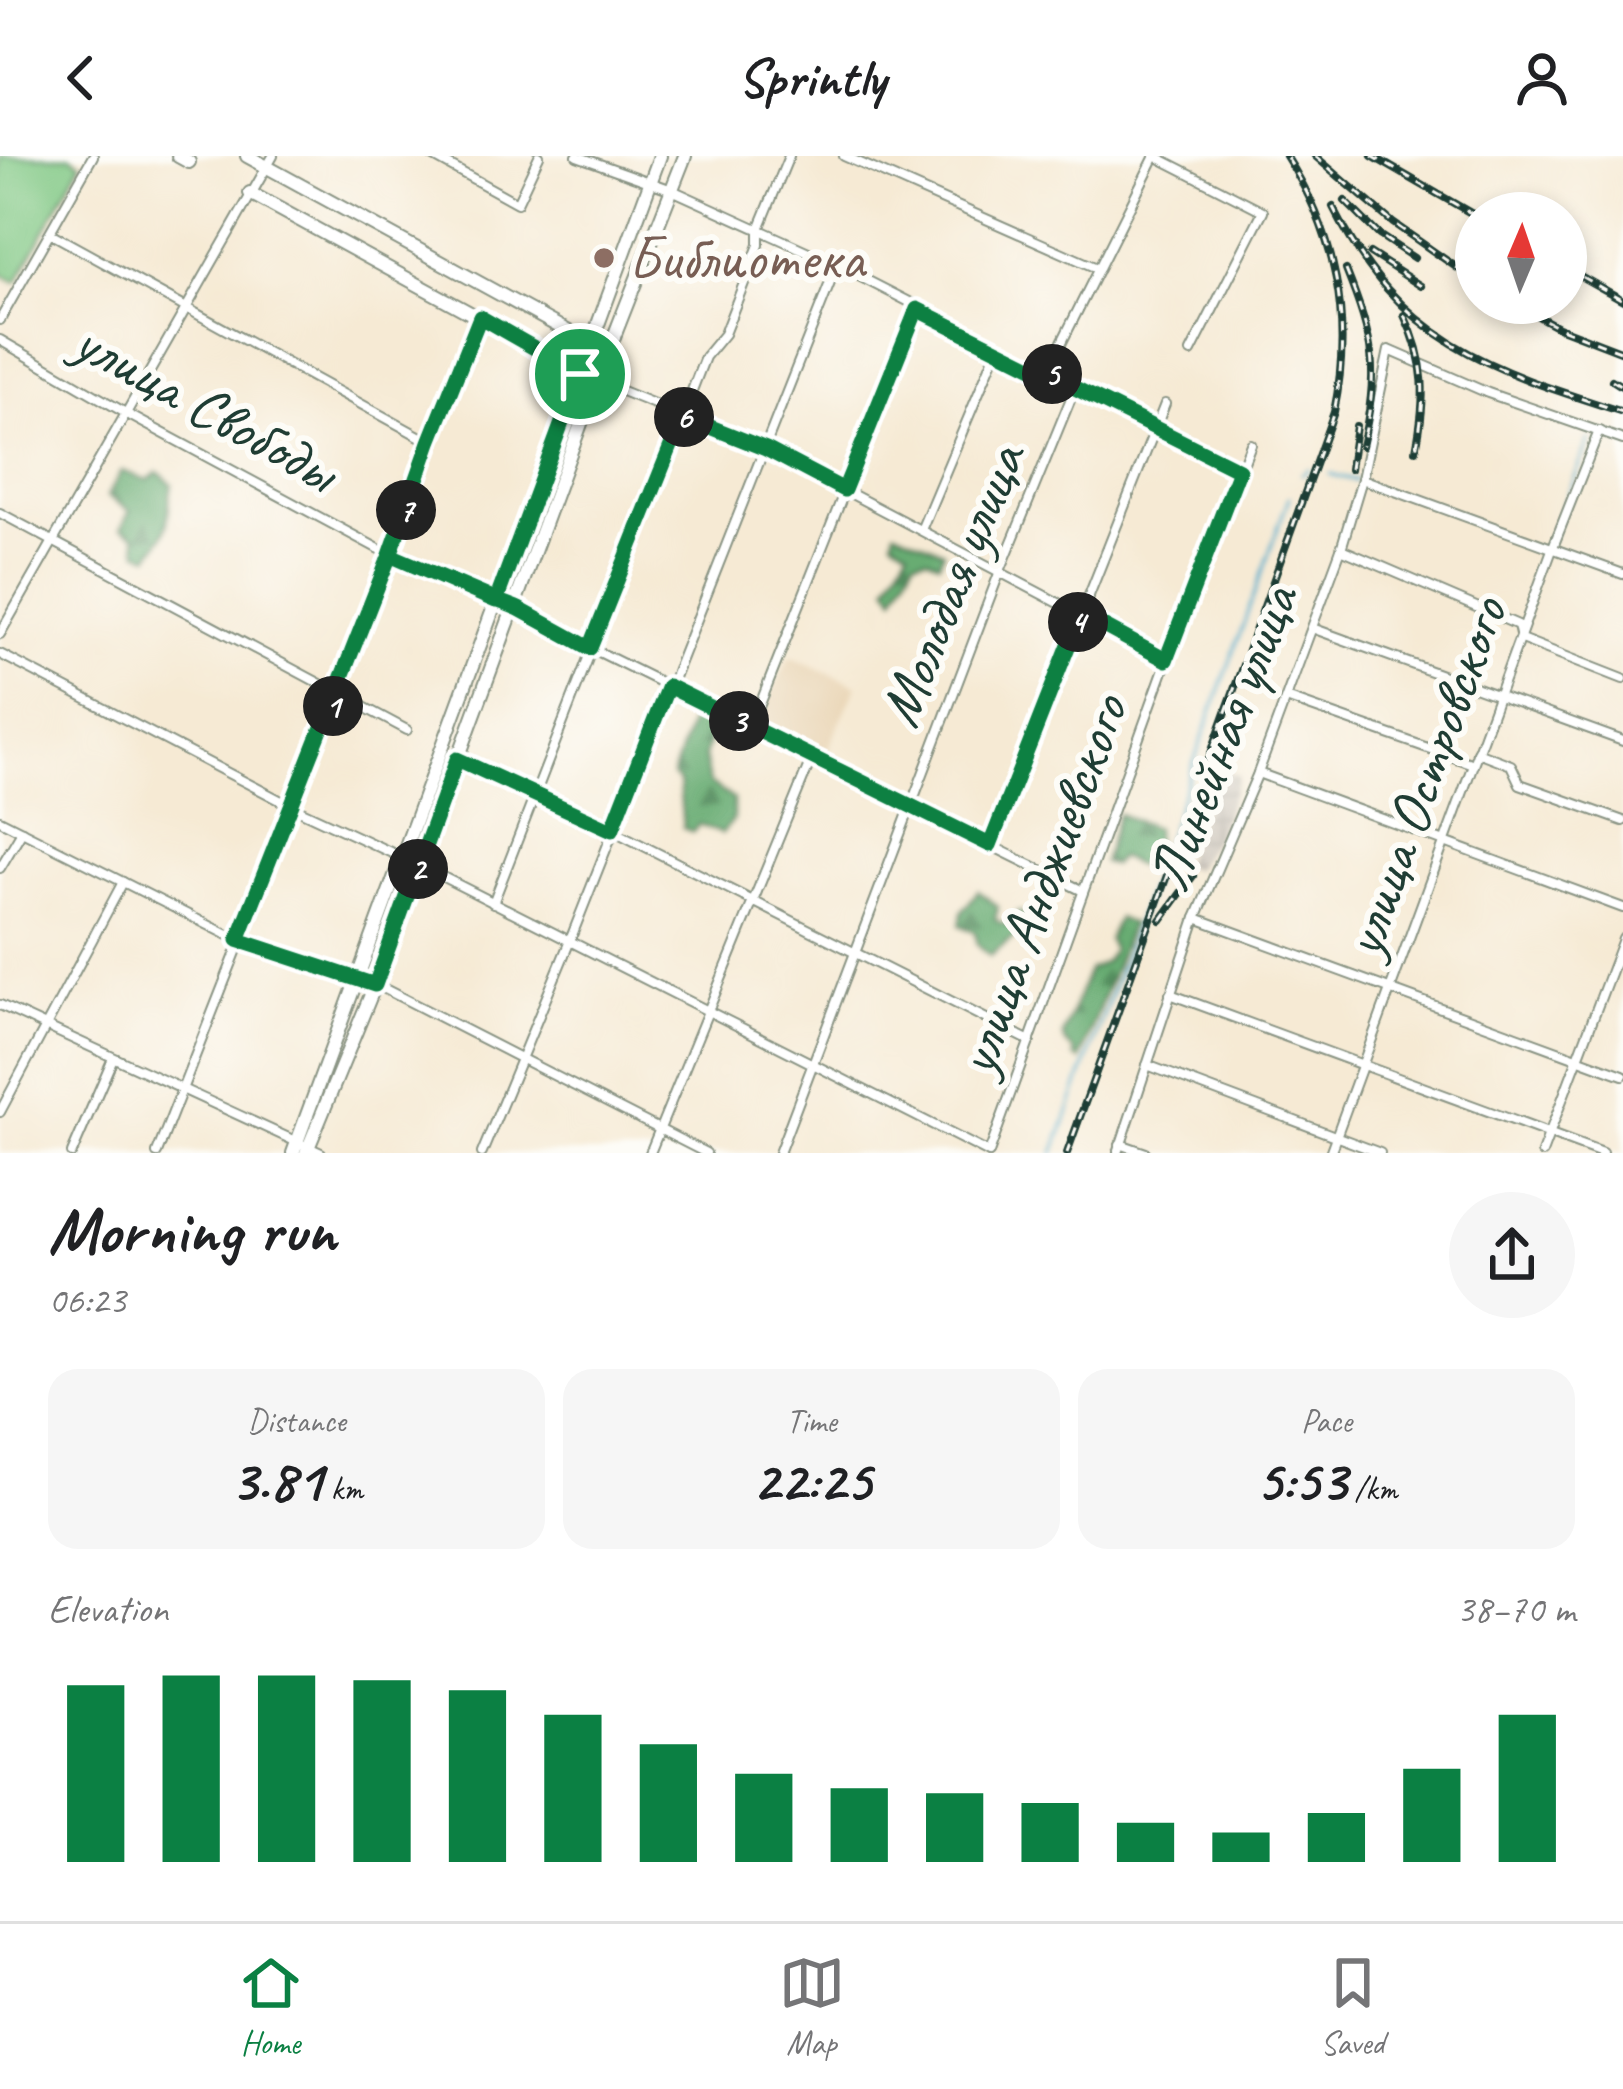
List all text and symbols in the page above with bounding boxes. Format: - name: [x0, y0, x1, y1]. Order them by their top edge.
- text: Sprintly: [738, 44, 885, 112]
- icon: back: [48, 45, 114, 111]
- icon: person: [1509, 45, 1575, 111]
- north arrow: [1455, 192, 1587, 324]
- map controls: [1455, 192, 1587, 324]
- place label: Библиотека: [628, 220, 868, 296]
- marker: Библиотека: [591, 245, 617, 271]
- street label: улица Свободы: [59, 301, 354, 511]
- pin: [529, 323, 631, 425]
- icon: arrive: [547, 341, 613, 407]
- pin: 5: [1022, 344, 1082, 404]
- text: 5: [1045, 353, 1059, 395]
- pin: 6: [654, 387, 714, 447]
- text: 6: [676, 396, 692, 438]
- street label: Молодая улица: [860, 429, 1043, 737]
- pin: 7: [376, 480, 436, 540]
- text: 7: [399, 489, 413, 531]
- street label: Линейная улица: [1129, 571, 1316, 901]
- street label: улица Островского: [1323, 585, 1525, 969]
- pin: 4: [1048, 592, 1108, 652]
- text: 4: [1071, 601, 1085, 643]
- pin: 1: [303, 676, 363, 736]
- street label: улица Анджиевского: [936, 682, 1146, 1088]
- text: 1: [326, 685, 340, 727]
- pin: 3: [709, 691, 769, 751]
- text: 3: [732, 700, 746, 742]
- pin: 2: [388, 839, 448, 899]
- text: 2: [411, 848, 425, 890]
- text: Morning run: [48, 1189, 336, 1272]
- button: share: [1449, 1192, 1575, 1318]
- text: 06:23: [48, 1276, 126, 1325]
- text: Distance: [247, 1400, 346, 1442]
- text: Time: [786, 1400, 837, 1442]
- text: Pace: [1301, 1400, 1352, 1442]
- text: 3.81: [230, 1442, 323, 1518]
- text: 22:25: [752, 1442, 871, 1518]
- text: 5:53: [1255, 1442, 1346, 1518]
- text: km: [323, 1468, 363, 1510]
- text: /km: [1346, 1468, 1398, 1510]
- text: Elevation: [48, 1585, 168, 1634]
- text: 38–70 m: [1456, 1585, 1575, 1634]
- tab: Home: [238, 1950, 304, 2064]
- tab: Map: [779, 1950, 845, 2064]
- tab: Saved: [1320, 1950, 1386, 2064]

